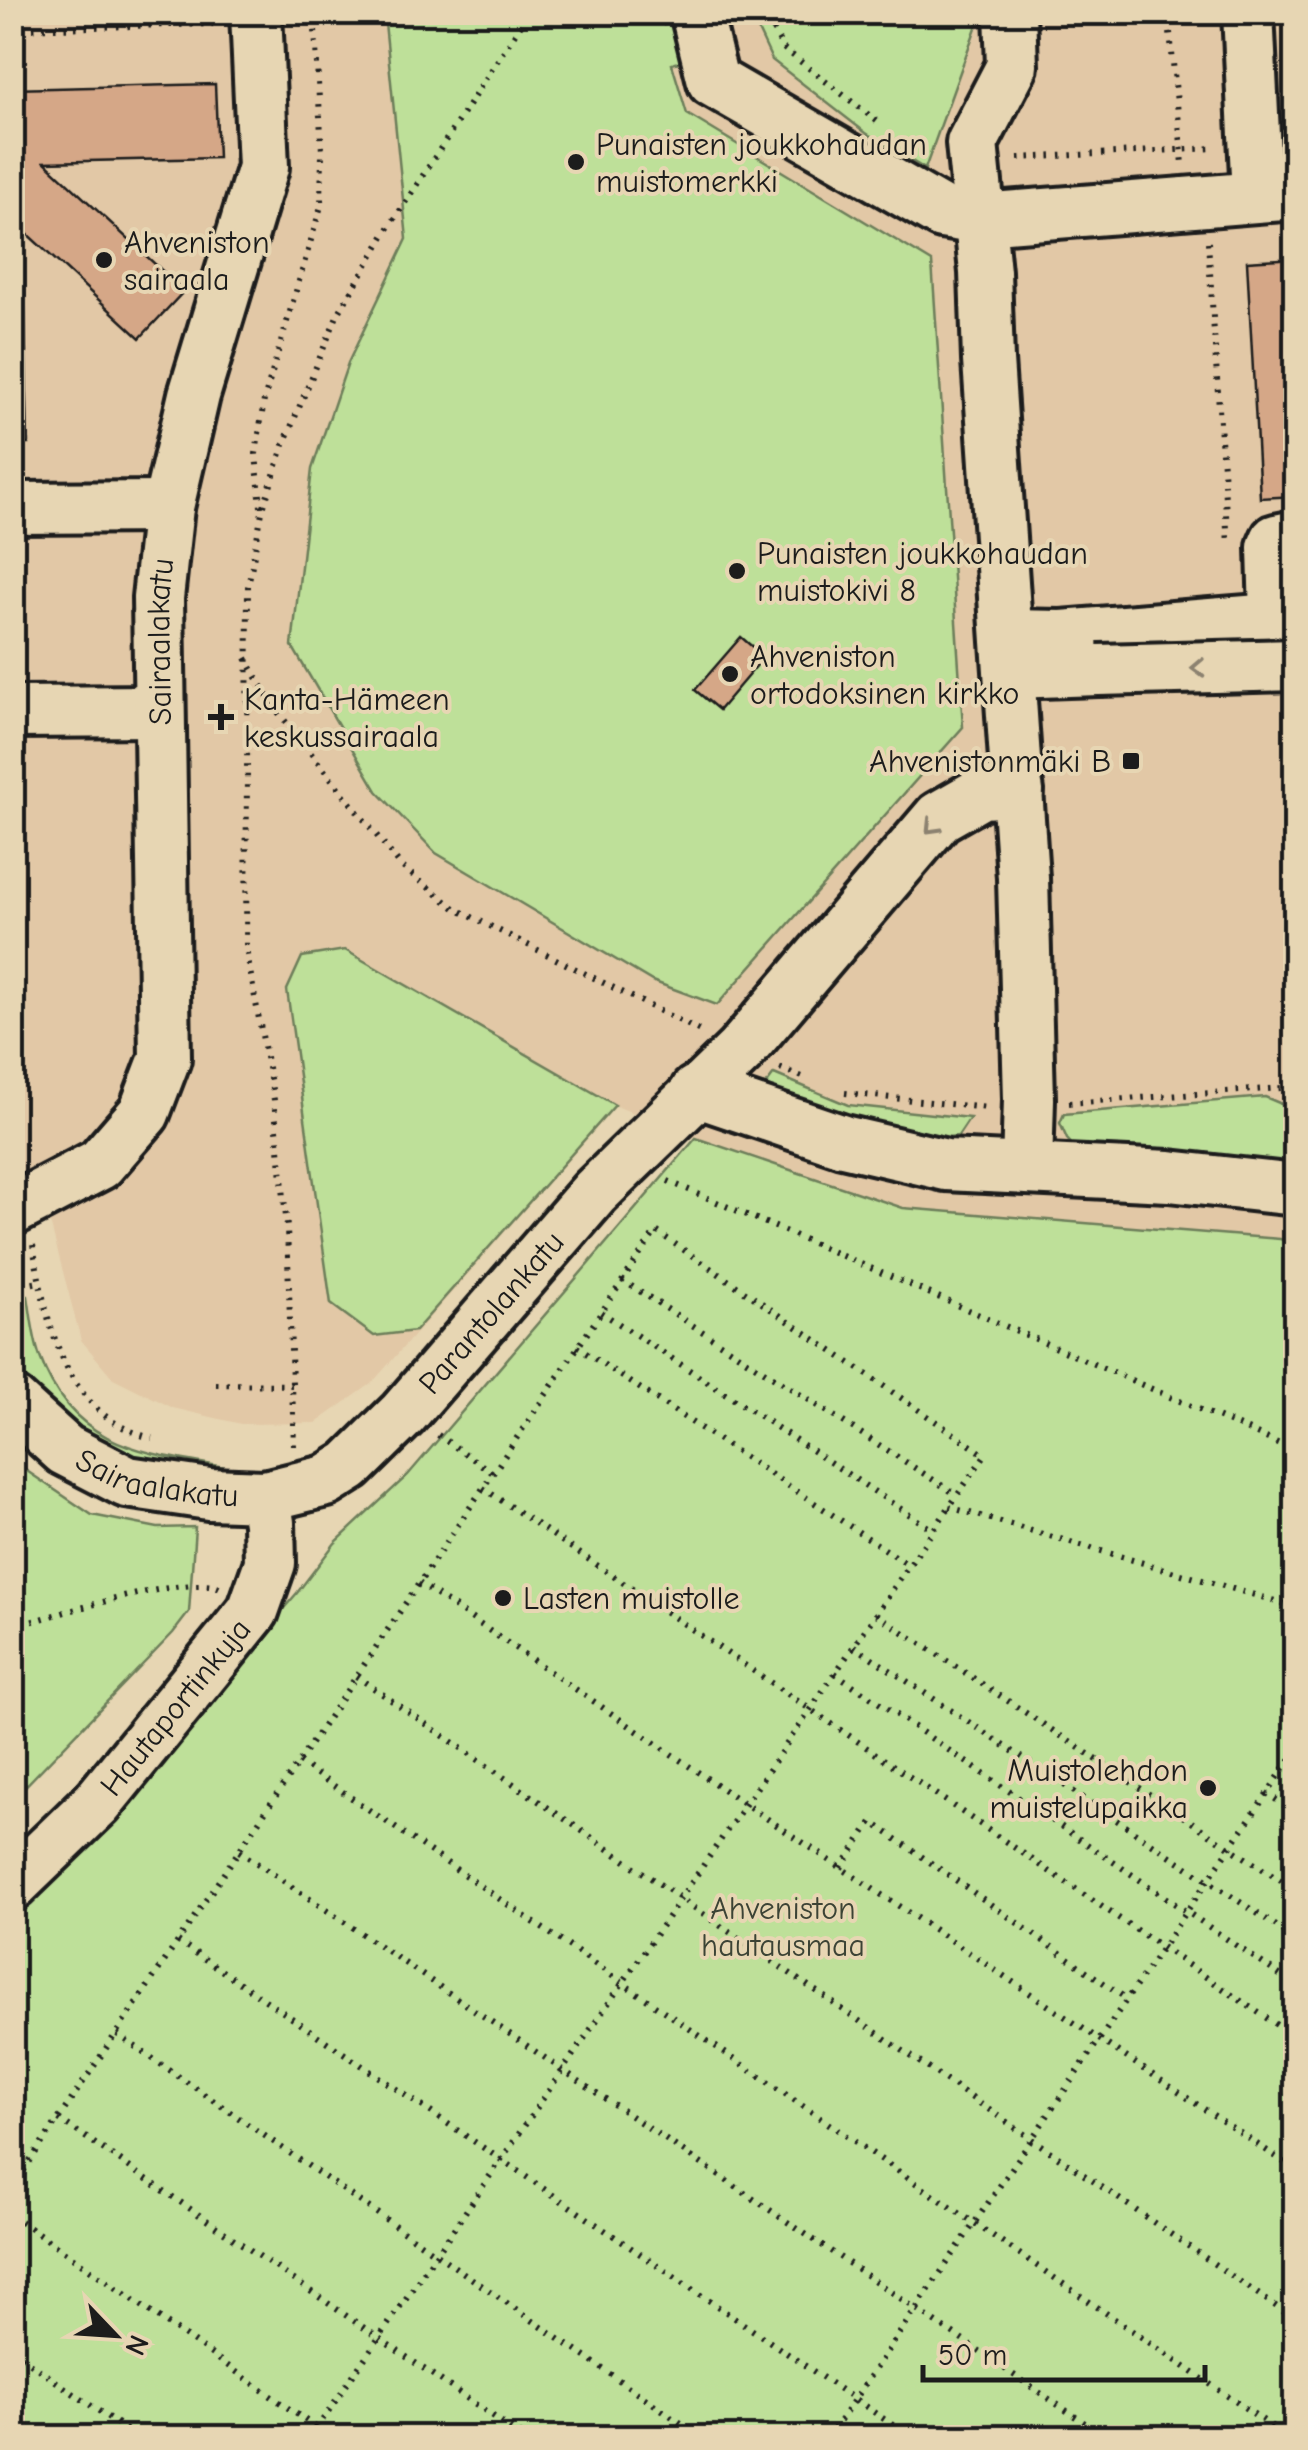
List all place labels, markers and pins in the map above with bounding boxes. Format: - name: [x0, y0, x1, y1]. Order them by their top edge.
- place label: Punaisten joukkohaudan muistomerkki: [596, 126, 927, 200]
- marker: Punaisten joukkohaudan muistomerkki: [565, 151, 587, 173]
- place label: Ahveniston sairaala: [124, 224, 270, 298]
- marker: Ahveniston sairaala: [93, 249, 115, 271]
- place label: Punaisten joukkohaudan muistokivi 8: [757, 535, 1088, 609]
- marker: Punaisten joukkohaudan muistokivi 8: [726, 560, 748, 582]
- place label: Ahveniston ortodoksinen kirkko: [750, 638, 1020, 712]
- marker: Ahveniston ortodoksinen kirkko: [719, 663, 741, 685]
- place label: Kanta-Hämeen keskussairaala: [244, 681, 450, 755]
- marker: Kanta-Hämeen keskussairaala: [208, 704, 234, 730]
- place label: Ahvenistonmäki B: [869, 743, 1111, 780]
- marker: Ahvenistonmäki B: [1120, 750, 1142, 772]
- place label: Lasten muistolle: [523, 1580, 740, 1617]
- marker: Lasten muistolle: [492, 1587, 514, 1609]
- place label: Muistolehdon muistelupaikka: [989, 1752, 1188, 1826]
- marker: Muistolehdon muistelupaikka: [1197, 1777, 1219, 1799]

